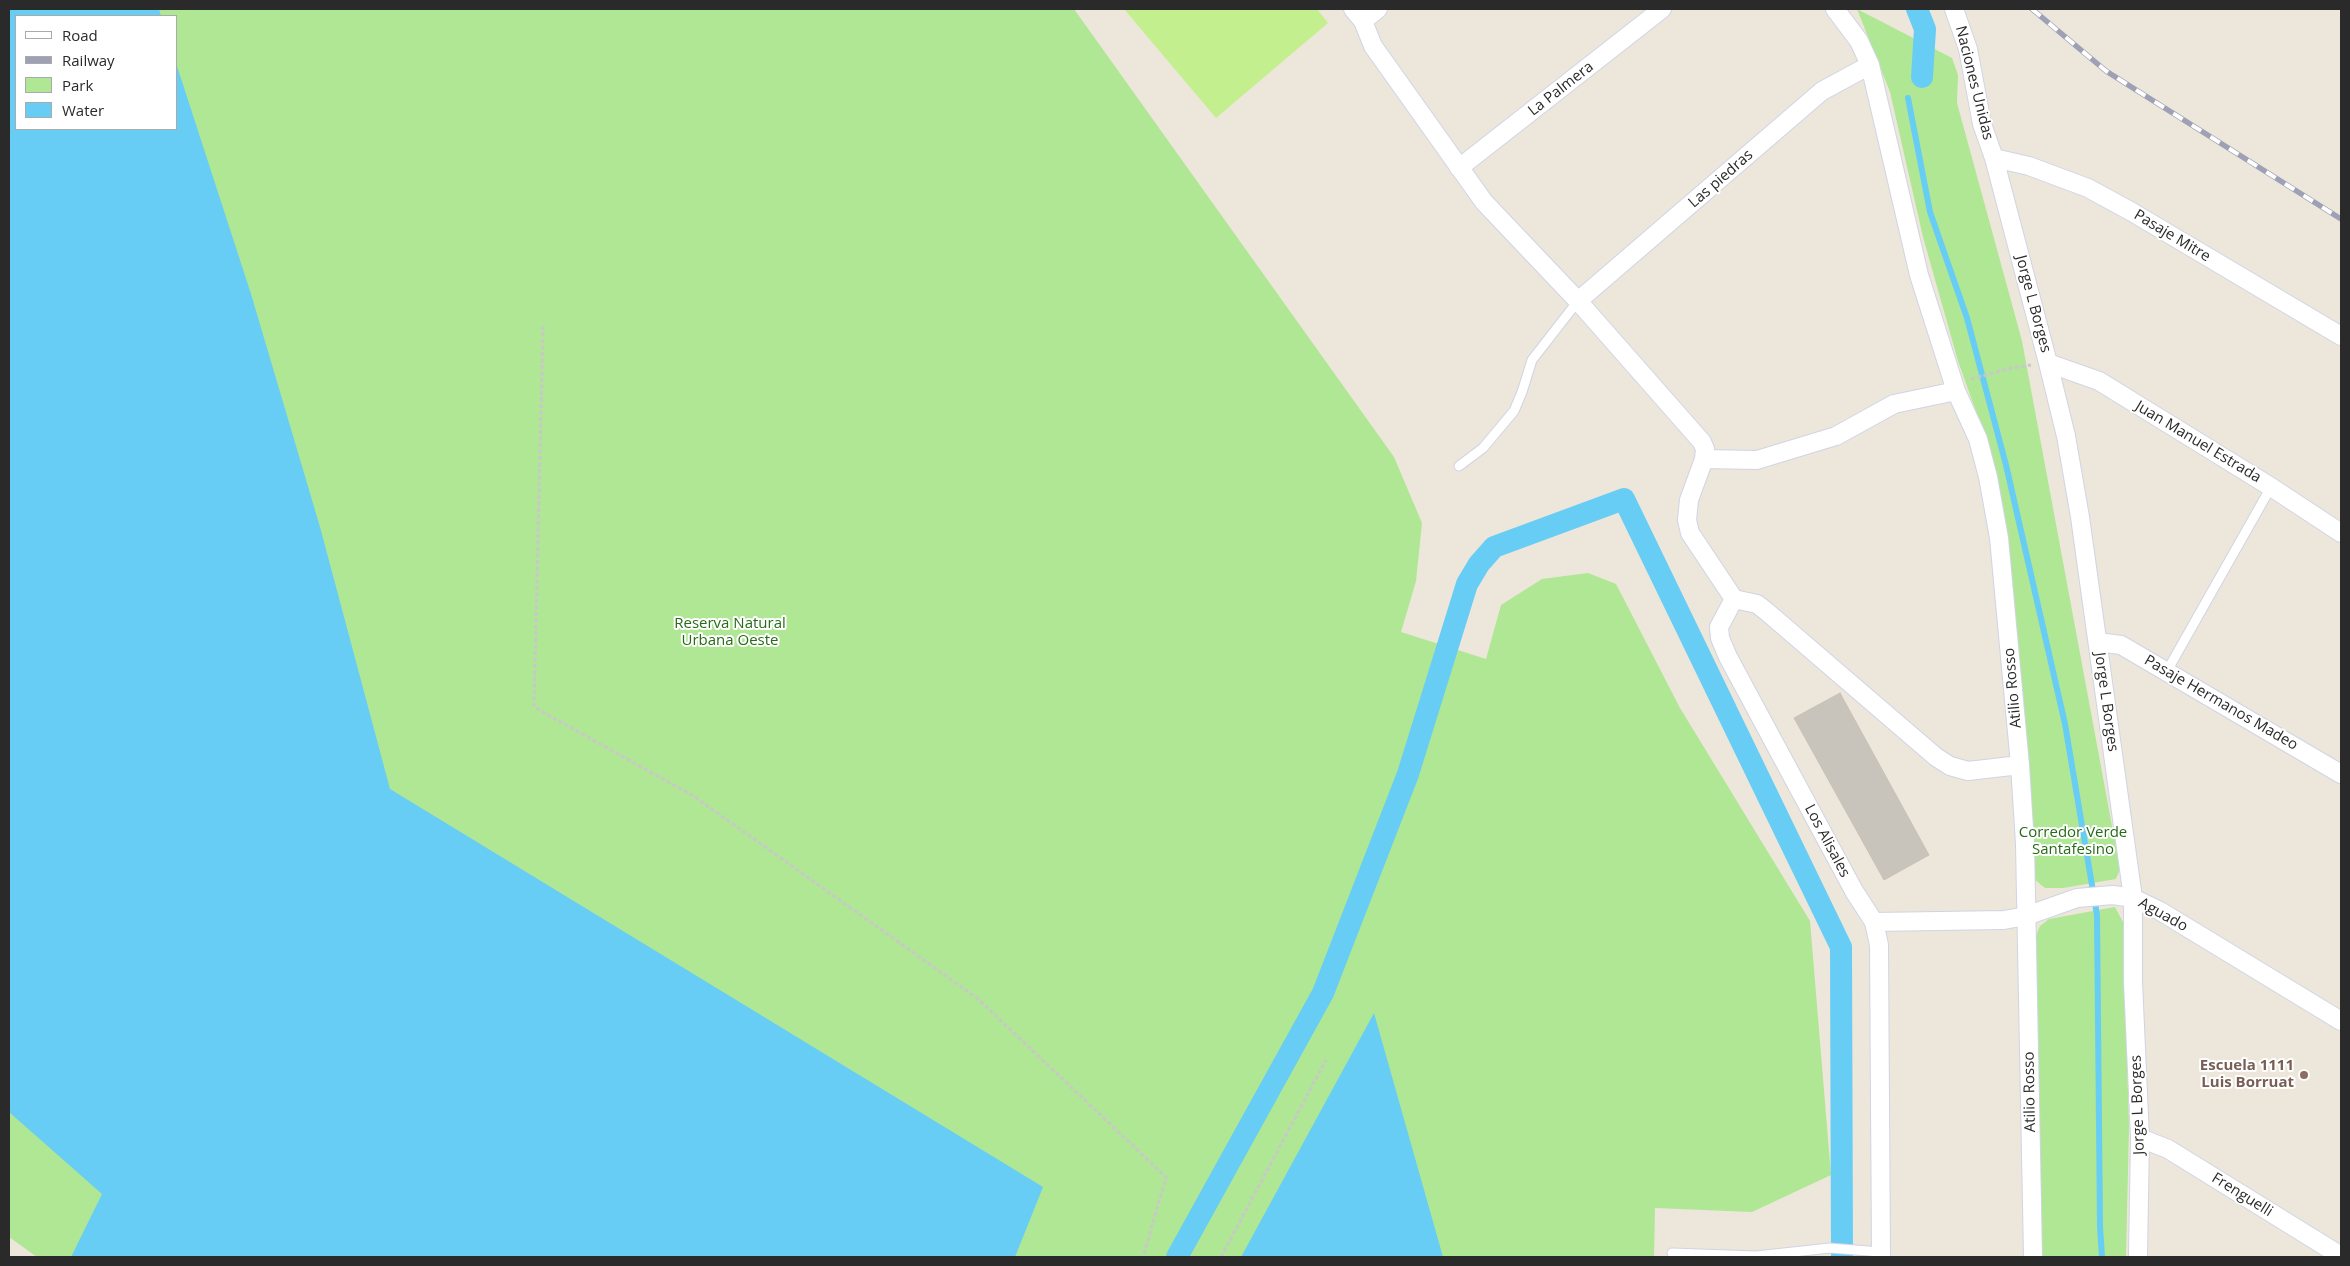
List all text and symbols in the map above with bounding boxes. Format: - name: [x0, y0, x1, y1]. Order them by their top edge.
- legend: [15, 15, 178, 130]
- street label: Naciones Unidas: [1951, 24, 1997, 142]
- text: Road: [62, 25, 98, 45]
- text: Railway: [62, 50, 115, 70]
- street label: La Palmera: [1525, 58, 1597, 120]
- text: Park: [62, 75, 93, 95]
- text: Water: [62, 100, 104, 120]
- street label: Las piedras: [1685, 146, 1757, 212]
- street label: Pasaje Mitre: [2130, 206, 2214, 266]
- street label: Jorge L Borges: [2011, 253, 2055, 355]
- street label: Juan Manuel Estrada: [2132, 397, 2264, 487]
- park label: Reserva Natural Urbana Oeste: [674, 615, 786, 650]
- street label: Atilio Rosso: [2001, 647, 2025, 729]
- street label: Jorge L Borges: [2090, 651, 2122, 753]
- street label: Pasaje Hermanos Madeo: [2141, 652, 2301, 754]
- street label: Los Alisales: [1800, 802, 1854, 880]
- park label: Corredor Verde Santafesino: [2019, 824, 2127, 859]
- street label: Aguado: [2135, 894, 2191, 936]
- street label: Atilio Rosso: [2020, 1051, 2040, 1133]
- street label: Jorge L Borges: [2127, 1055, 2149, 1155]
- place label: Escuela 1111 Luis Borruat: [2200, 1057, 2294, 1092]
- marker: Escuela 1111 Luis Borruat: [2298, 1069, 2310, 1081]
- street label: Frenguelli: [2208, 1169, 2276, 1221]

